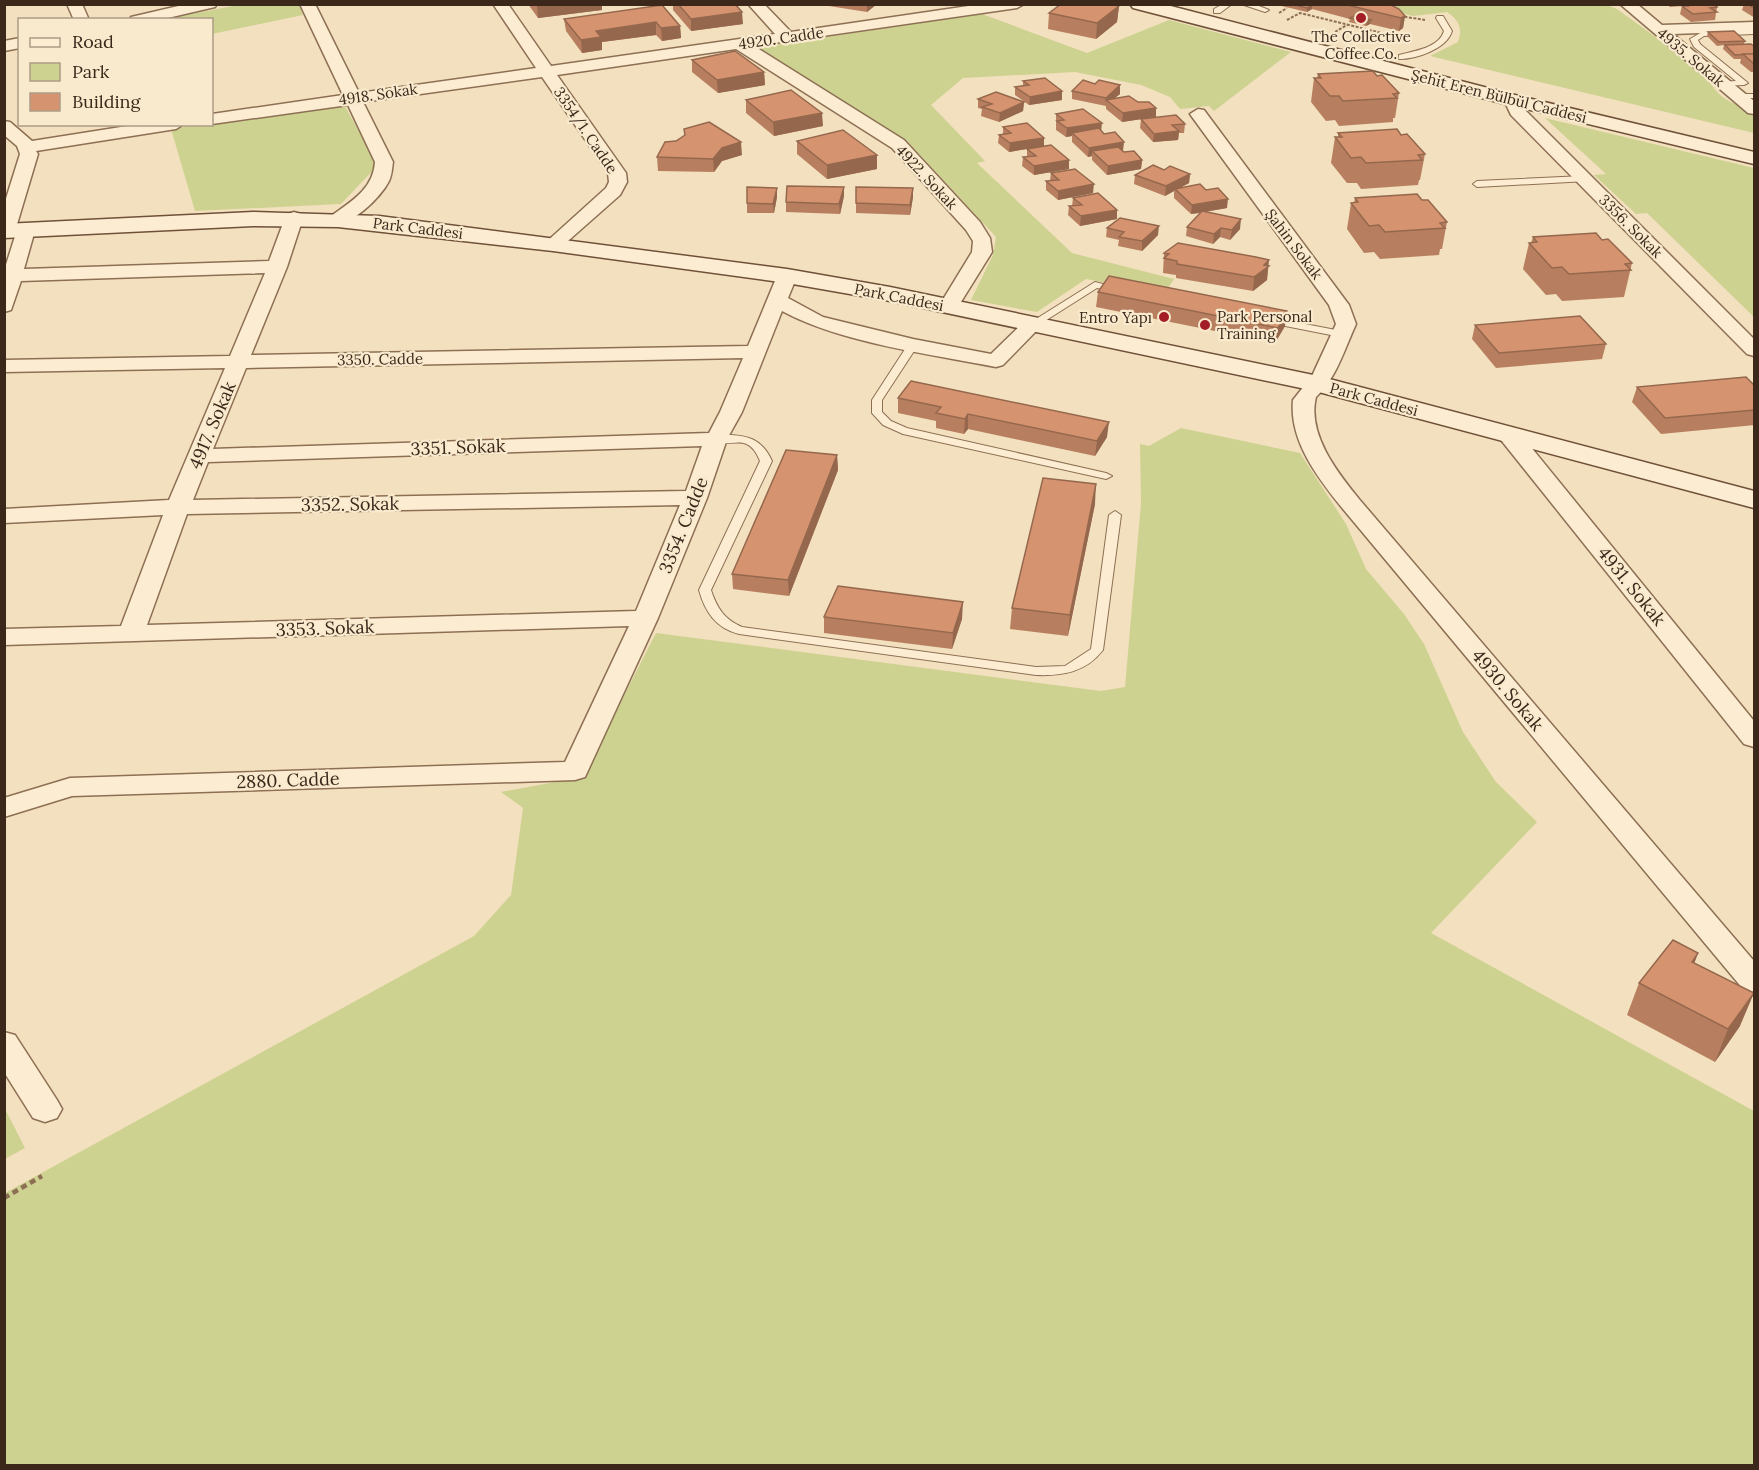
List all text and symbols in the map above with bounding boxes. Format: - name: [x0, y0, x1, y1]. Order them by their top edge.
- marker: The Collective Coffee Co.: [1354, 11, 1368, 25]
- legend: [18, 18, 213, 126]
- street label: 4920. Cadde: [737, 23, 825, 53]
- street label: 4935. Sokak: [1653, 23, 1729, 91]
- place label: The Collective Coffee Co.: [1311, 27, 1411, 63]
- text: Road: [72, 30, 114, 53]
- text: Park: [72, 60, 110, 83]
- street label: Şehit Eren Bülbül Caddesi: [1409, 65, 1589, 127]
- street label: 4918. Sokak: [337, 79, 419, 109]
- street label: 3354/1. Cadde: [549, 83, 622, 177]
- text: Building: [72, 90, 142, 113]
- street label: 4922. Sokak: [892, 141, 962, 213]
- street label: 3356. Sokak: [1595, 190, 1667, 262]
- street label: Şahin Sokak: [1261, 205, 1327, 283]
- street label: Park Caddesi: [372, 213, 464, 243]
- street label: Park Caddesi: [853, 279, 945, 315]
- place label: Park Personal Training: [1217, 307, 1312, 343]
- place label: Entro Yapı: [1079, 308, 1152, 327]
- marker: Entro Yapı: [1157, 310, 1171, 324]
- marker: Park Personal Training: [1198, 318, 1212, 332]
- street label: 3350. Cadde: [337, 349, 423, 369]
- street label: 4917. Sokak: [183, 378, 241, 472]
- street label: Park Caddesi: [1328, 378, 1420, 420]
- street label: 3351. Sokak: [410, 434, 506, 460]
- street label: 3354. Cadde: [653, 473, 713, 577]
- street label: 3352. Sokak: [301, 492, 400, 516]
- street label: 4931. Sokak: [1593, 542, 1671, 631]
- street label: 3353. Sokak: [275, 615, 375, 641]
- street label: 4930. Sokak: [1467, 644, 1549, 736]
- street label: 2880. Cadde: [236, 767, 340, 793]

